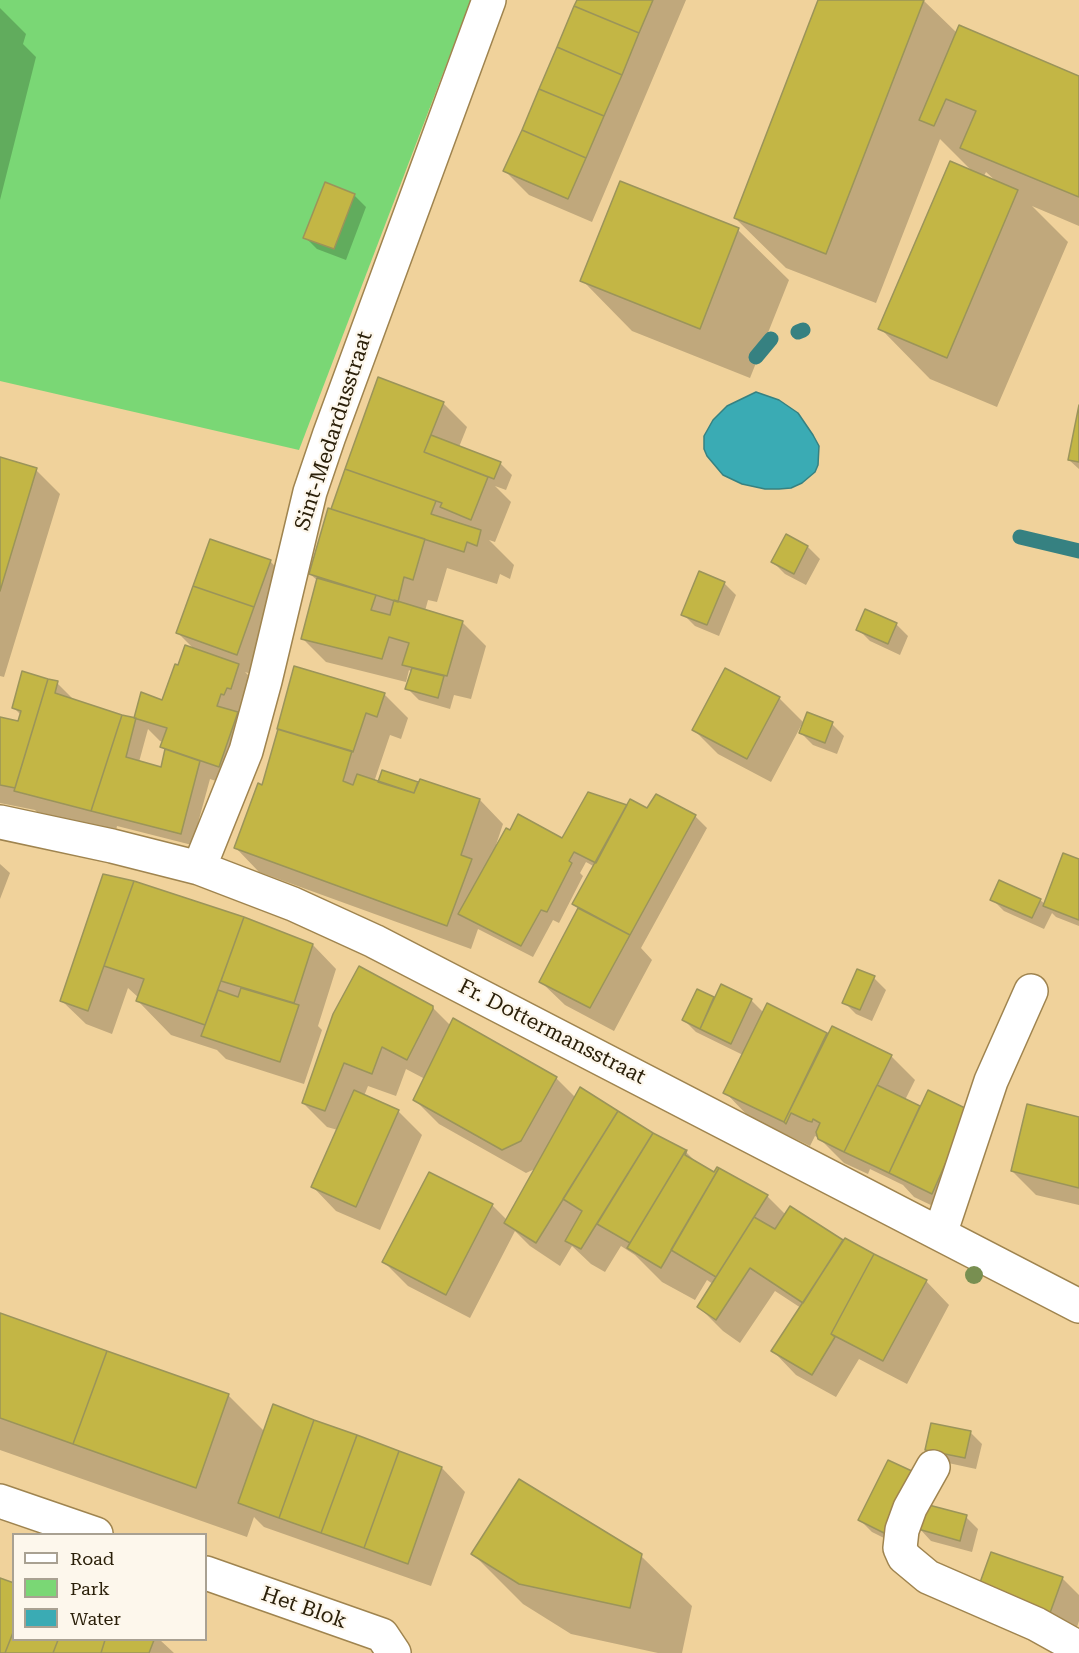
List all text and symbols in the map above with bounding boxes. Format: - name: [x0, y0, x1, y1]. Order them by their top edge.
- street label: Sint-Medardusstraat: [290, 328, 378, 534]
- street label: Fr. Dottermansstraat: [454, 974, 650, 1090]
- legend: [12, 1533, 207, 1641]
- text: Road: [70, 1548, 114, 1569]
- text: Park: [70, 1578, 110, 1599]
- street label: Het Blok: [258, 1582, 350, 1634]
- text: Water: [70, 1608, 121, 1629]

